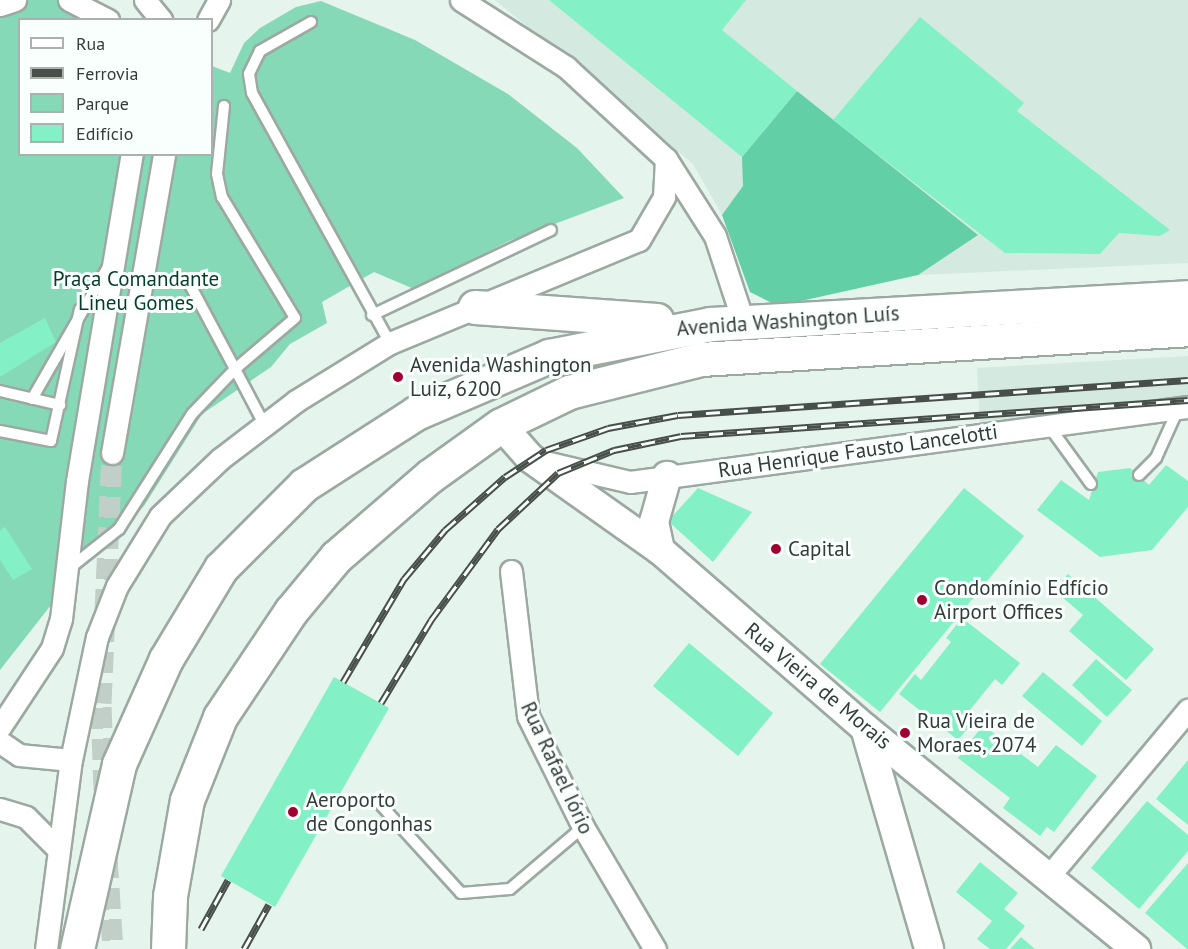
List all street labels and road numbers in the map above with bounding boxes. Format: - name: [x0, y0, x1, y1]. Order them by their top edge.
- street label: Avenida Washington Luís: [676, 301, 900, 341]
- street label: Rua Henrique Fausto Lancelotti: [717, 419, 999, 483]
- street label: Rua Vieira de Morais: [739, 617, 897, 755]
- street label: Rua Rafael Iório: [515, 698, 599, 838]

